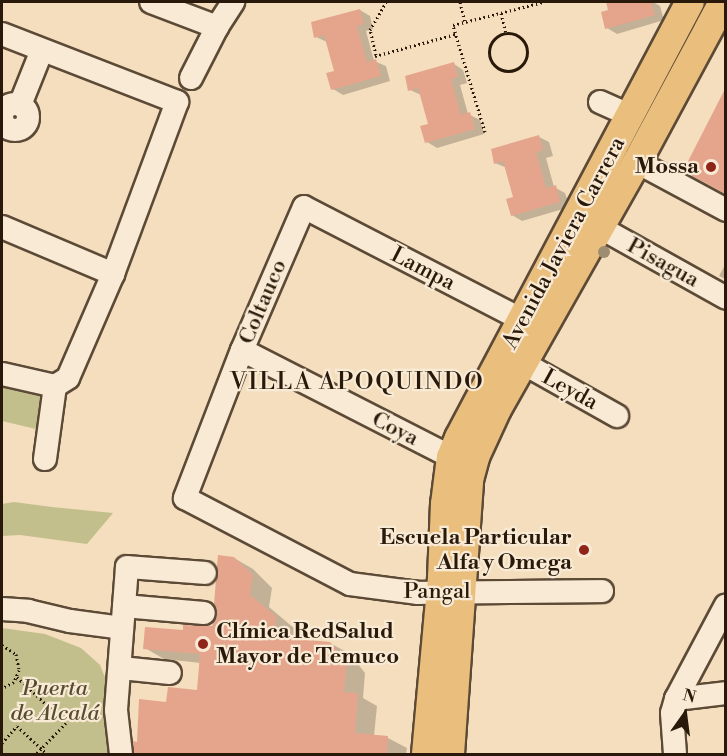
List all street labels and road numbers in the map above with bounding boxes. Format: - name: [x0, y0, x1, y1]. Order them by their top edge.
- street label: Avenida Javiera Carrera: [497, 133, 631, 353]
- street label: Pisagua: [622, 233, 704, 293]
- street label: Lampa: [386, 242, 460, 296]
- street label: Coltauco: [233, 256, 293, 348]
- street label: Leyda: [538, 364, 602, 416]
- street label: Coya: [367, 406, 423, 452]
- street label: Pangal: [403, 579, 471, 605]

